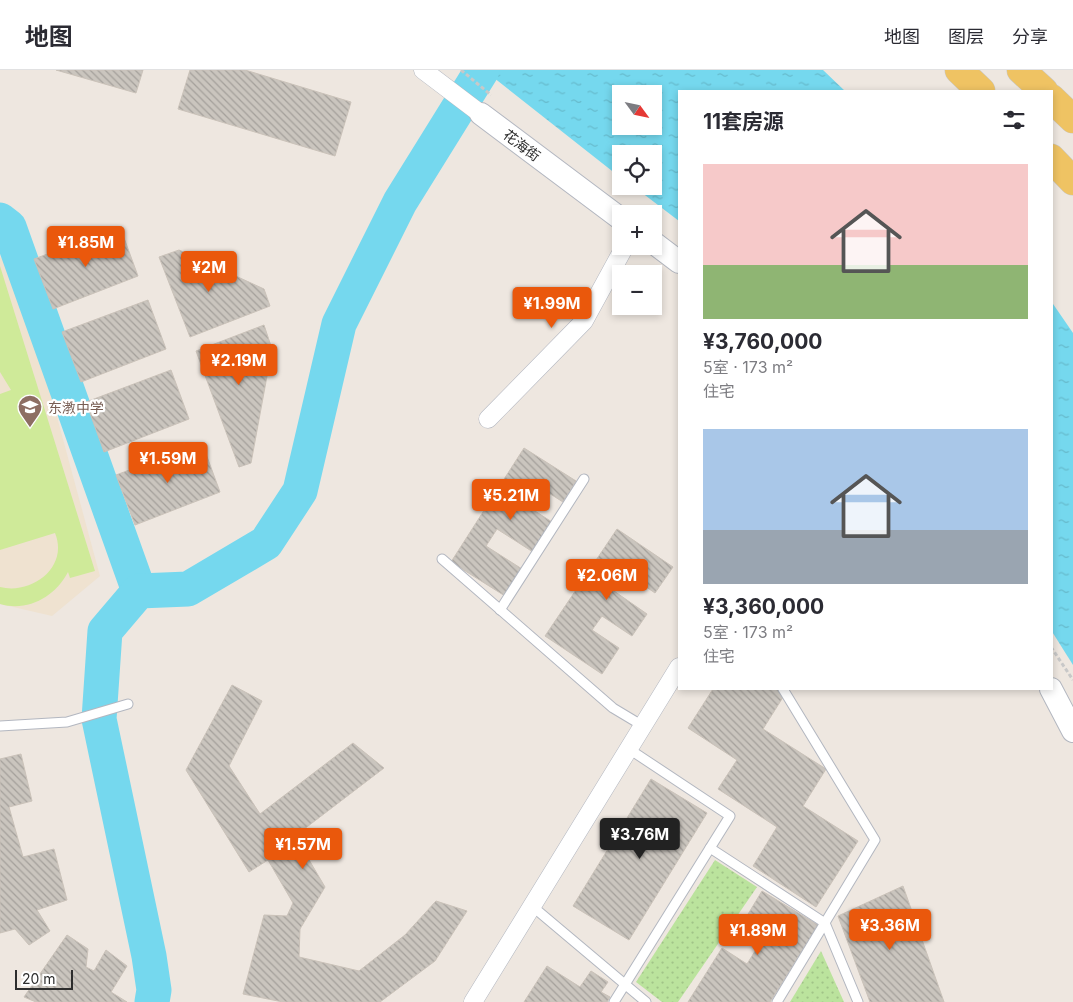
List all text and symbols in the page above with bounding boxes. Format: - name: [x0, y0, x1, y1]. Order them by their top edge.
- text: 地图: [25, 22, 73, 51]
- text: 地图: [884, 26, 920, 47]
- text: 图层: [948, 26, 984, 47]
- text: 分享: [1012, 26, 1048, 47]
- north arrow: [612, 85, 662, 135]
- map controls: [612, 85, 662, 315]
- icon: filters: [1000, 106, 1028, 134]
- text: 11套房源: [703, 109, 784, 134]
- street label: 花海街: [500, 126, 544, 164]
- button: locate: [612, 145, 662, 195]
- icon: home: [821, 196, 911, 286]
- button: +: [612, 205, 662, 255]
- pin: ¥1.85M: [45, 226, 127, 268]
- text: ¥1.85M: [58, 232, 114, 252]
- pin: ¥2M: [185, 250, 233, 293]
- text: ¥2M: [192, 257, 226, 277]
- button: −: [612, 265, 662, 315]
- pin: ¥1.99M: [511, 286, 593, 329]
- text: ¥1.99M: [524, 293, 580, 313]
- text: ¥3,760,000: [703, 329, 823, 354]
- pin: ¥2.19M: [198, 344, 280, 386]
- text: ¥2.19M: [211, 350, 267, 370]
- text: 5室 · 173 m²: [703, 357, 793, 377]
- text: 住宅: [703, 381, 735, 401]
- school or university icon: 东漖中学: [17, 394, 43, 428]
- place label: 东漖中学: [48, 399, 104, 416]
- pin: ¥1.59M: [127, 442, 209, 484]
- text: ¥1.59M: [140, 448, 196, 468]
- icon: home: [821, 461, 911, 551]
- pin: ¥5.21M: [470, 478, 552, 521]
- text: ¥5.21M: [483, 485, 539, 505]
- pin: ¥2.06M: [566, 558, 648, 601]
- text: ¥2.06M: [577, 565, 637, 585]
- text: ¥3,360,000: [703, 594, 824, 619]
- text: 5室 · 173 m²: [703, 622, 793, 642]
- text: 住宅: [703, 646, 735, 666]
- pin: ¥3.76M: [599, 818, 681, 860]
- text: ¥3.76M: [611, 824, 669, 844]
- pin: ¥1.57M: [262, 828, 344, 870]
- text: ¥1.57M: [275, 834, 331, 854]
- pin: ¥3.36M: [849, 908, 931, 951]
- pin: ¥1.89M: [717, 914, 799, 956]
- text: ¥3.36M: [860, 915, 920, 935]
- text: ¥1.89M: [730, 920, 786, 940]
- scale bar: [15, 967, 72, 990]
- text: 20 m: [22, 970, 56, 987]

